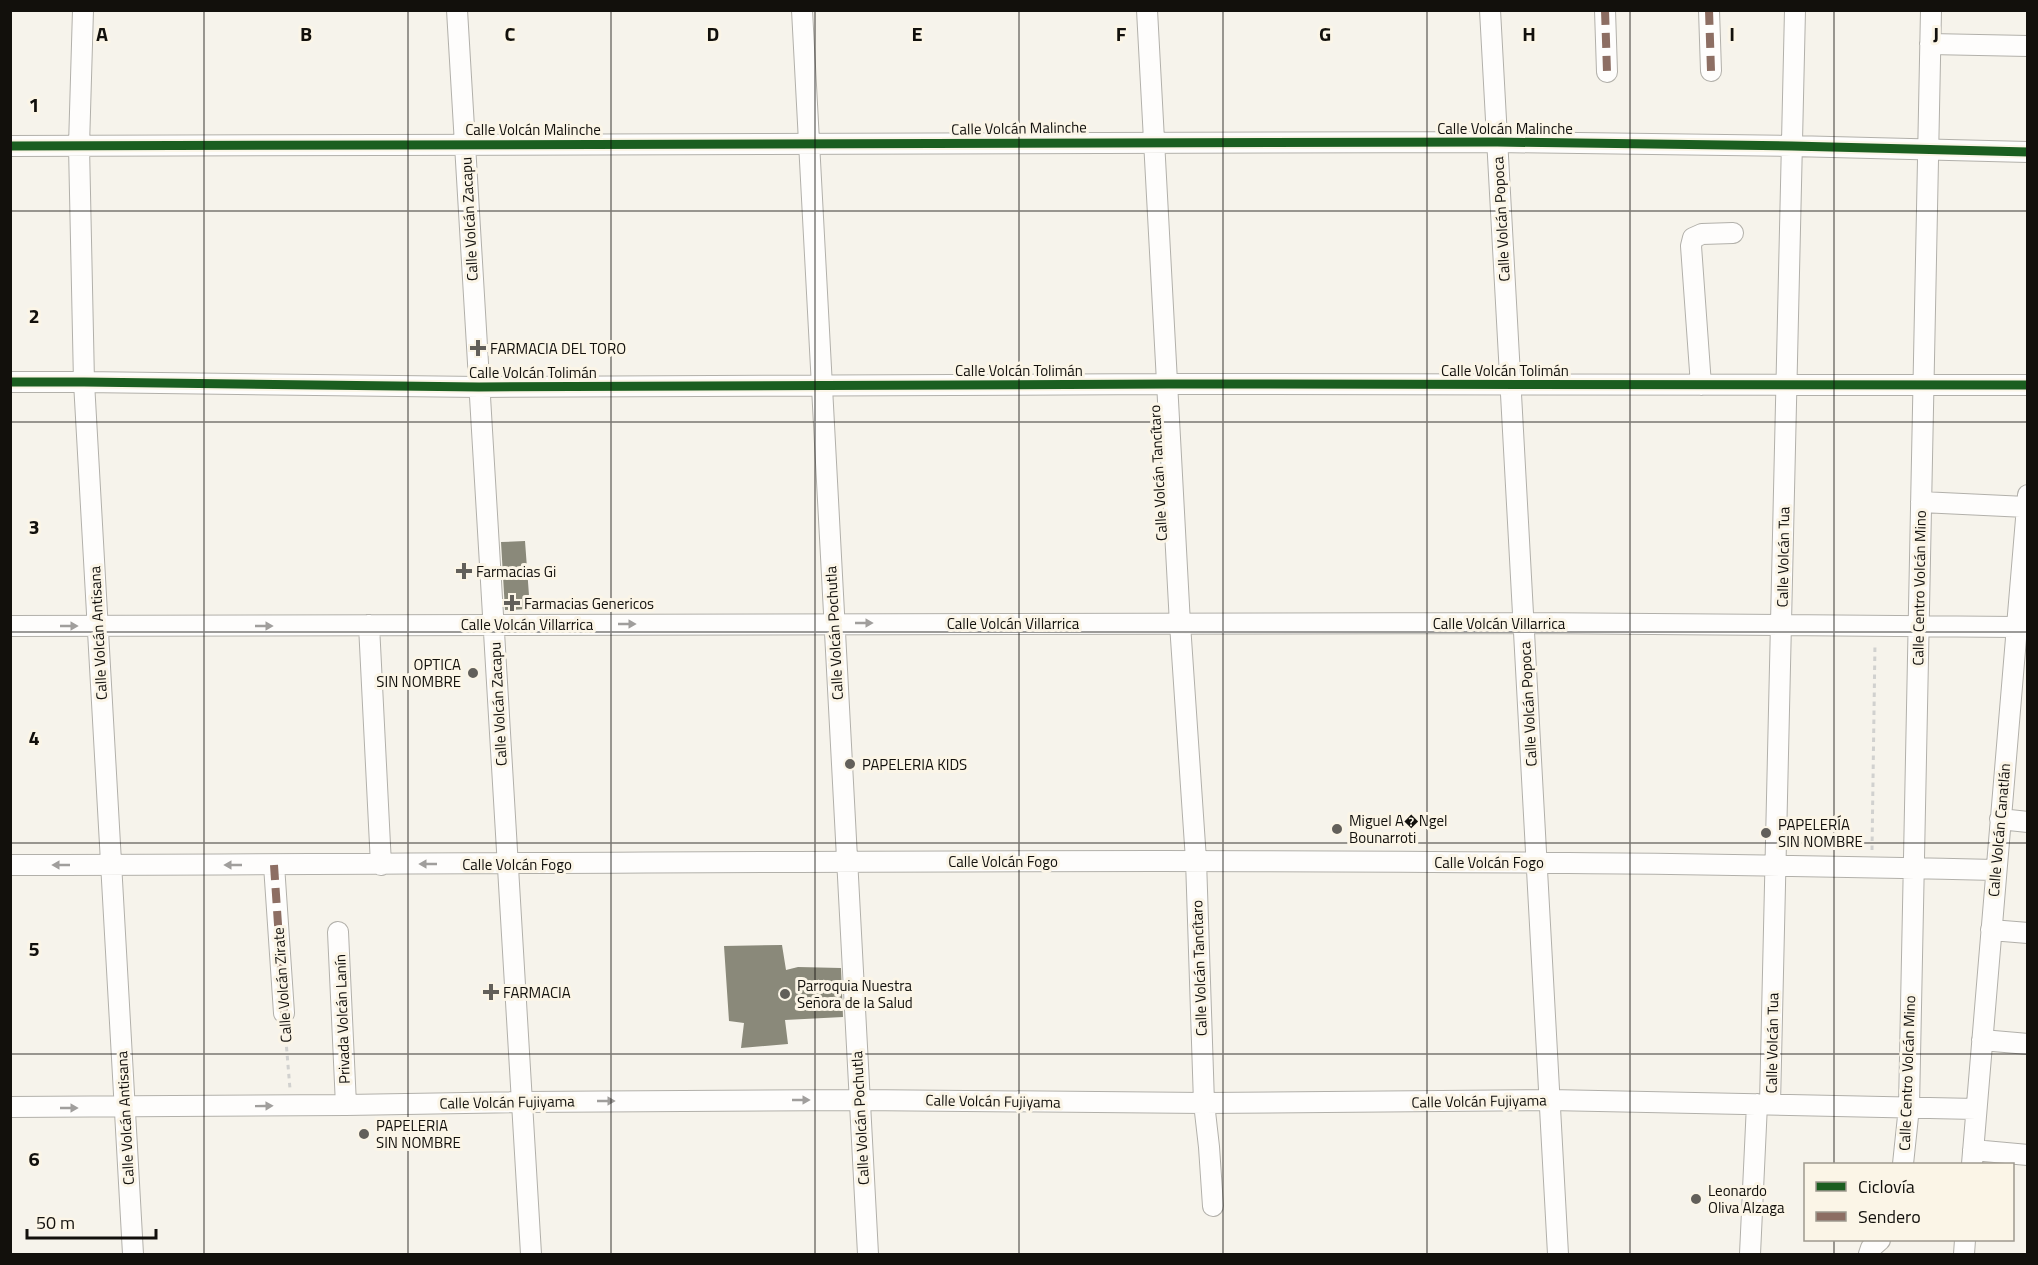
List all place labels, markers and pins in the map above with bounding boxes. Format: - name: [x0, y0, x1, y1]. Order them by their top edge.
- place label: FARMACIA DEL TORO: [490, 337, 626, 360]
- marker: FARMACIA DEL TORO: [471, 341, 485, 355]
- place label: Farmacias Gi: [476, 560, 556, 583]
- marker: Farmacias Gi: [457, 564, 471, 578]
- place label: Farmacias Genericos: [524, 592, 654, 615]
- marker: Farmacias Genericos: [505, 596, 519, 610]
- place label: OPTICA SIN NOMBRE: [376, 653, 461, 693]
- marker: OPTICA SIN NOMBRE: [466, 666, 480, 680]
- place label: PAPELERIA KIDS: [862, 753, 967, 776]
- marker: PAPELERIA KIDS: [843, 757, 857, 771]
- place label: Miguel A�Ngel Bounarroti: [1349, 809, 1448, 849]
- place label: PAPELERÍA SIN NOMBRE: [1778, 813, 1863, 853]
- marker: Miguel A�Ngel Bounarroti: [1330, 822, 1344, 836]
- marker: PAPELERÍA SIN NOMBRE: [1759, 826, 1773, 840]
- place label: Parroquia Nuestra Señora de la Salud: [797, 974, 913, 1014]
- place label: FARMACIA: [503, 981, 571, 1004]
- marker: FARMACIA: [484, 985, 498, 999]
- marker: Parroquia Nuestra Señora de la Salud: [778, 987, 792, 1001]
- place label: PAPELERIA SIN NOMBRE: [376, 1114, 461, 1154]
- marker: PAPELERIA SIN NOMBRE: [357, 1127, 371, 1141]
- place label: Leonardo Oliva Alzaga: [1708, 1179, 1785, 1219]
- marker: Leonardo Oliva Alzaga: [1689, 1192, 1703, 1206]

